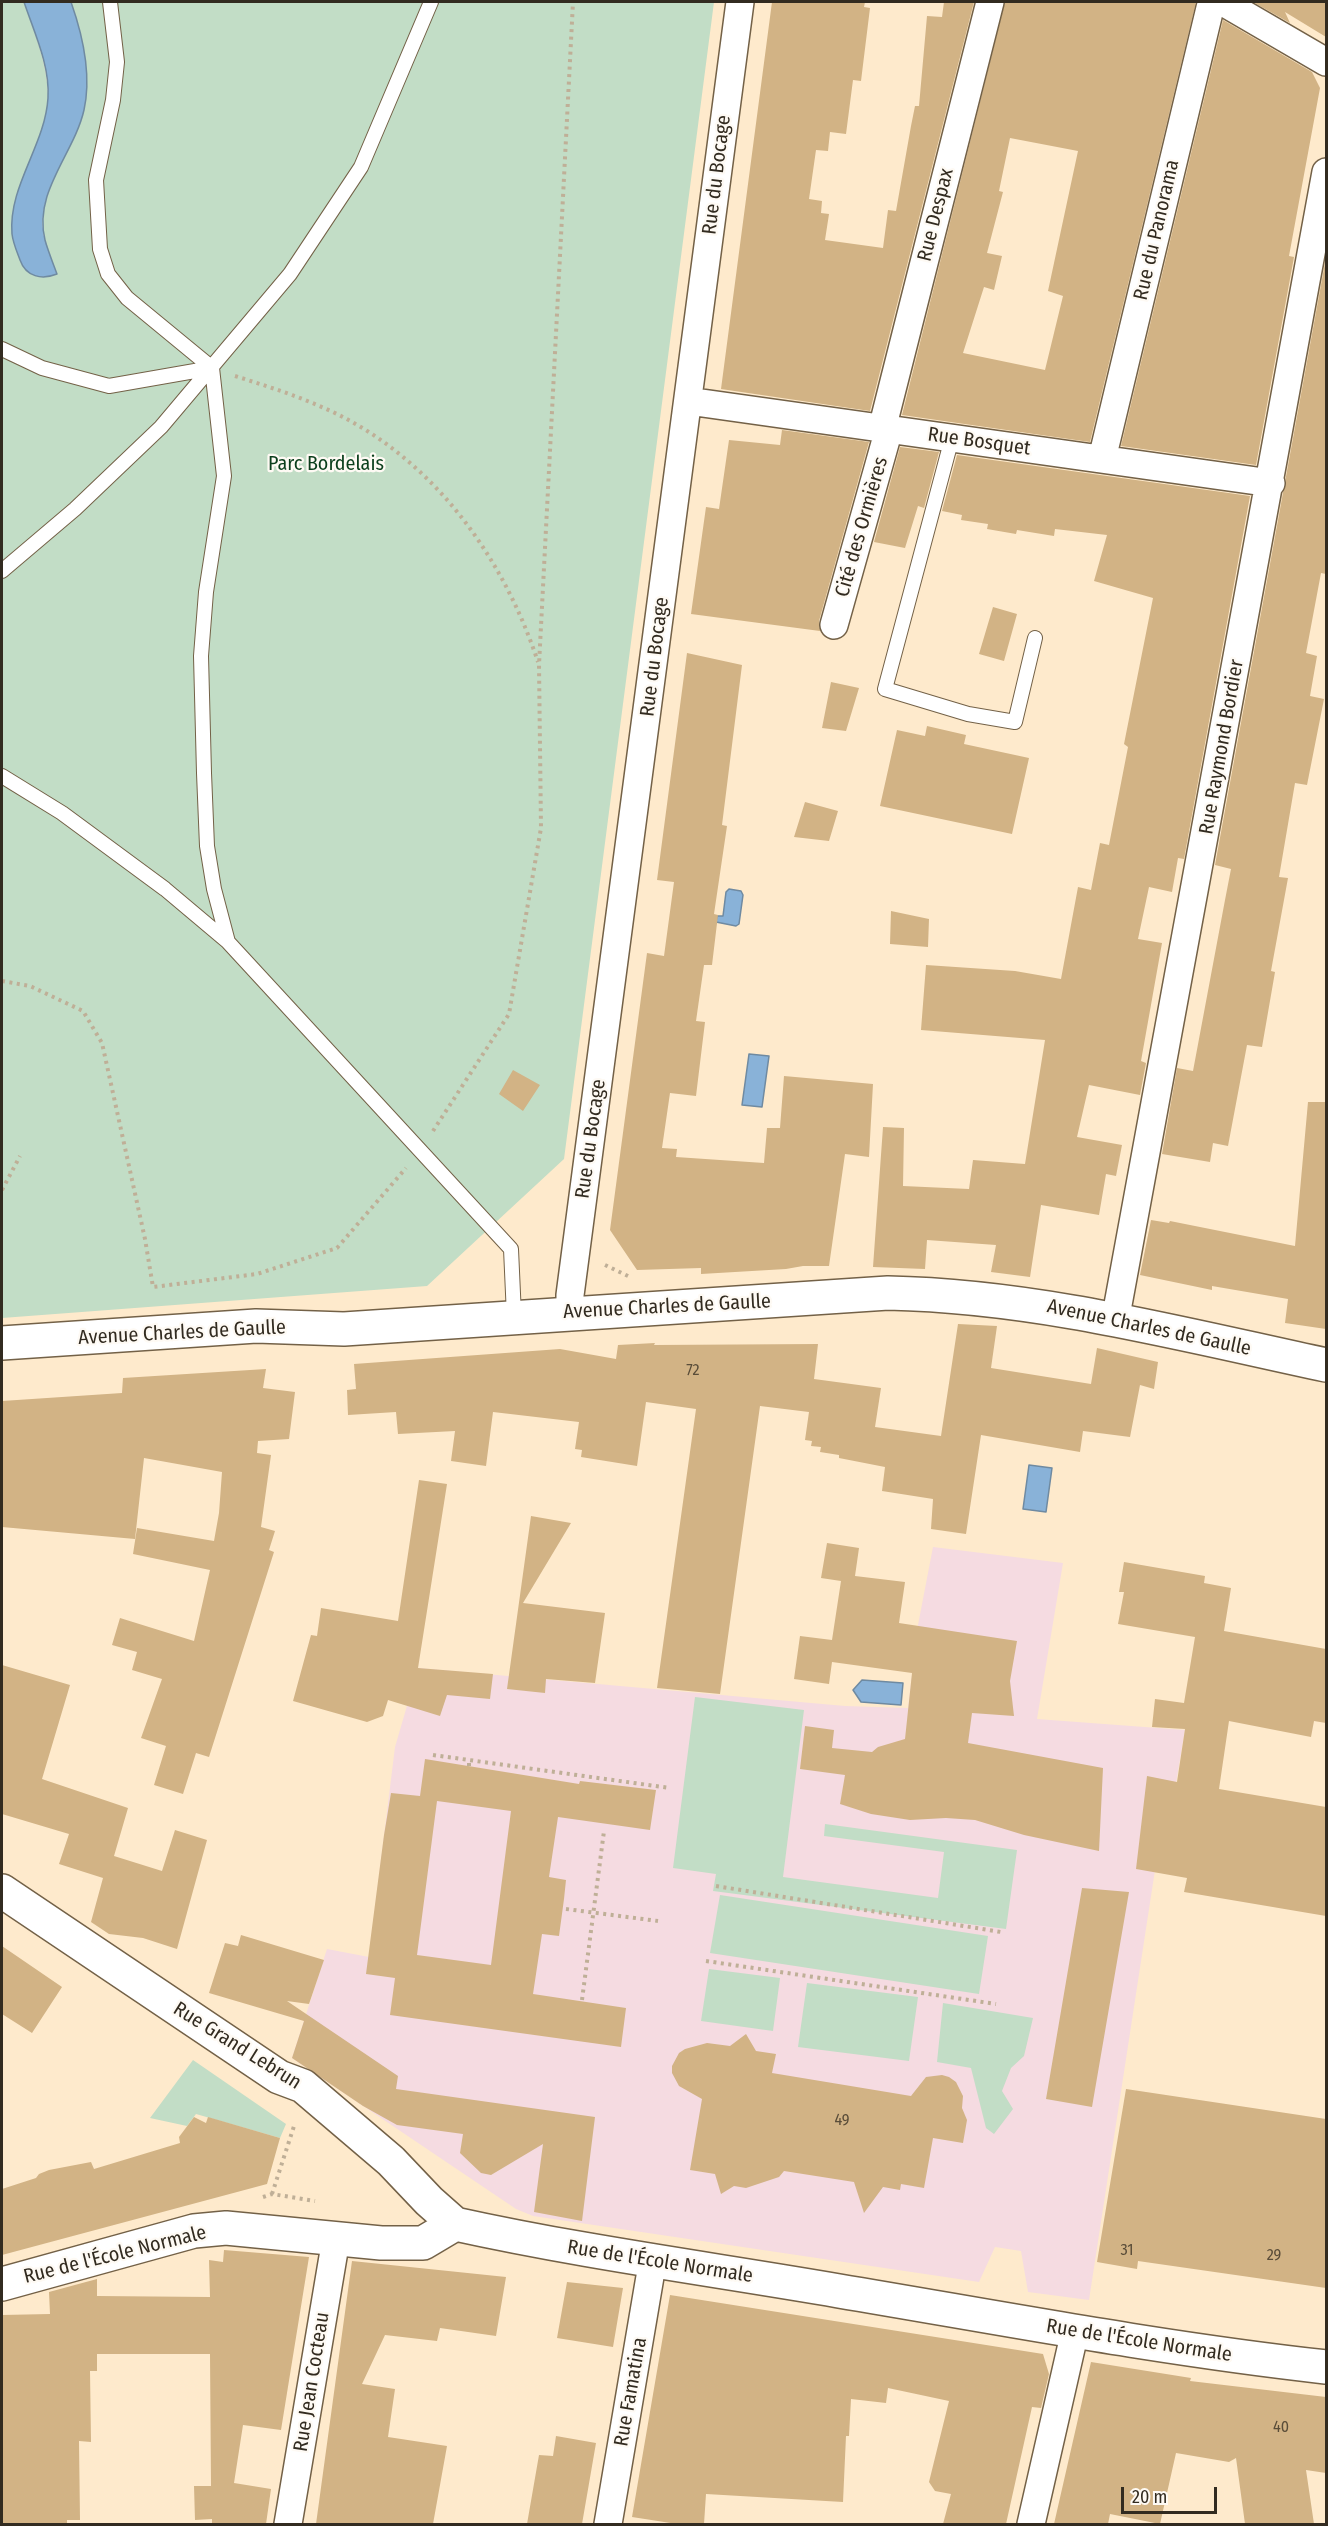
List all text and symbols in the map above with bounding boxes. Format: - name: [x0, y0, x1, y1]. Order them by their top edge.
- street label: Rue du Bocage: [698, 114, 736, 236]
- street label: Rue du Panorama: [1129, 157, 1185, 303]
- street label: Rue Despax: [913, 166, 959, 264]
- street label: Rue Bosquet: [926, 423, 1032, 461]
- park label: Parc Bordelais: [268, 452, 384, 476]
- street label: Cité des Ormières: [831, 454, 893, 600]
- street label: Rue du Bocage: [636, 596, 674, 718]
- street label: Rue Raymond Bordier: [1195, 658, 1249, 836]
- street label: Rue du Bocage: [571, 1078, 611, 1200]
- street label: Avenue Charles de Gaulle: [563, 1290, 771, 1324]
- street label: Avenue Charles de Gaulle: [1045, 1295, 1253, 1361]
- street label: Avenue Charles de Gaulle: [78, 1316, 286, 1350]
- house number: 72: [686, 1361, 700, 1381]
- street label: Rue Grand Lebrun: [169, 1997, 305, 2095]
- house number: 49: [834, 2111, 850, 2131]
- street label: Rue de l'École Normale: [21, 2221, 209, 2289]
- street label: Rue de l'École Normale: [566, 2235, 754, 2289]
- house number: 31: [1120, 2241, 1134, 2261]
- house number: 29: [1267, 2246, 1281, 2266]
- street label: Rue Jean Cocteau: [289, 2310, 335, 2454]
- street label: Rue de l'École Normale: [1045, 2314, 1233, 2368]
- street label: Rue Famatina: [610, 2336, 652, 2448]
- house number: 40: [1273, 2418, 1289, 2438]
- scale bar: [1124, 2475, 1220, 2513]
- text: 20 m: [1132, 2486, 1167, 2508]

